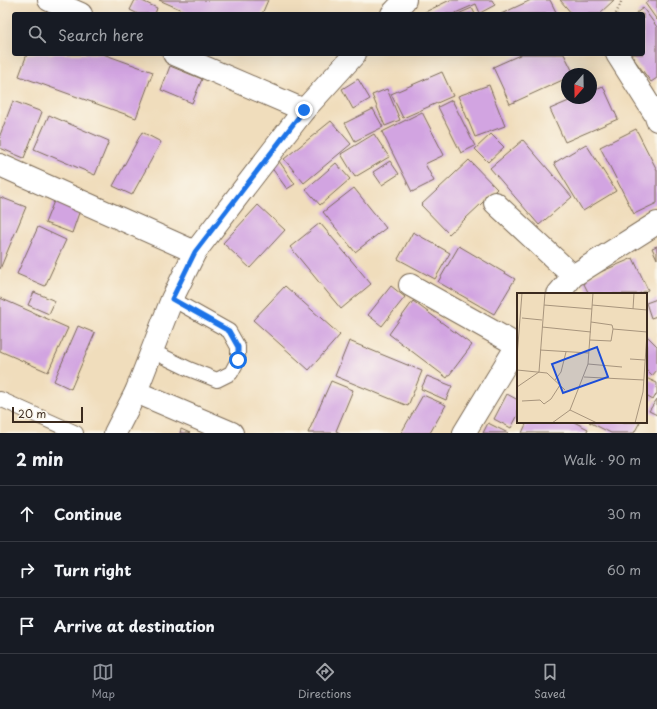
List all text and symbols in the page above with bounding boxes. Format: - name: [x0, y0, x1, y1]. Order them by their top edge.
- search box: [12, 12, 645, 56]
- icon: search: [26, 23, 48, 45]
- text: Search here: [58, 23, 144, 46]
- north arrow: [561, 68, 597, 104]
- route end: [295, 101, 313, 119]
- inset map: [517, 293, 647, 423]
- route start: [229, 351, 247, 369]
- scale bar: [12, 405, 83, 424]
- text: 20 m: [18, 405, 46, 422]
- text: 2 min: [16, 446, 63, 472]
- text: Walk · 90 m: [564, 450, 641, 469]
- text: Continue: [54, 502, 122, 525]
- icon: ahead: [16, 503, 38, 525]
- text: 30 m: [607, 504, 641, 523]
- text: Turn right: [54, 558, 131, 581]
- icon: right: [16, 559, 38, 581]
- text: 60 m: [607, 560, 641, 579]
- text: Arrive at destination: [54, 614, 215, 637]
- icon: arrive: [16, 615, 38, 637]
- tab: Map: [91, 661, 115, 702]
- tab: Directions: [298, 661, 351, 702]
- tab: Saved: [534, 661, 566, 702]

